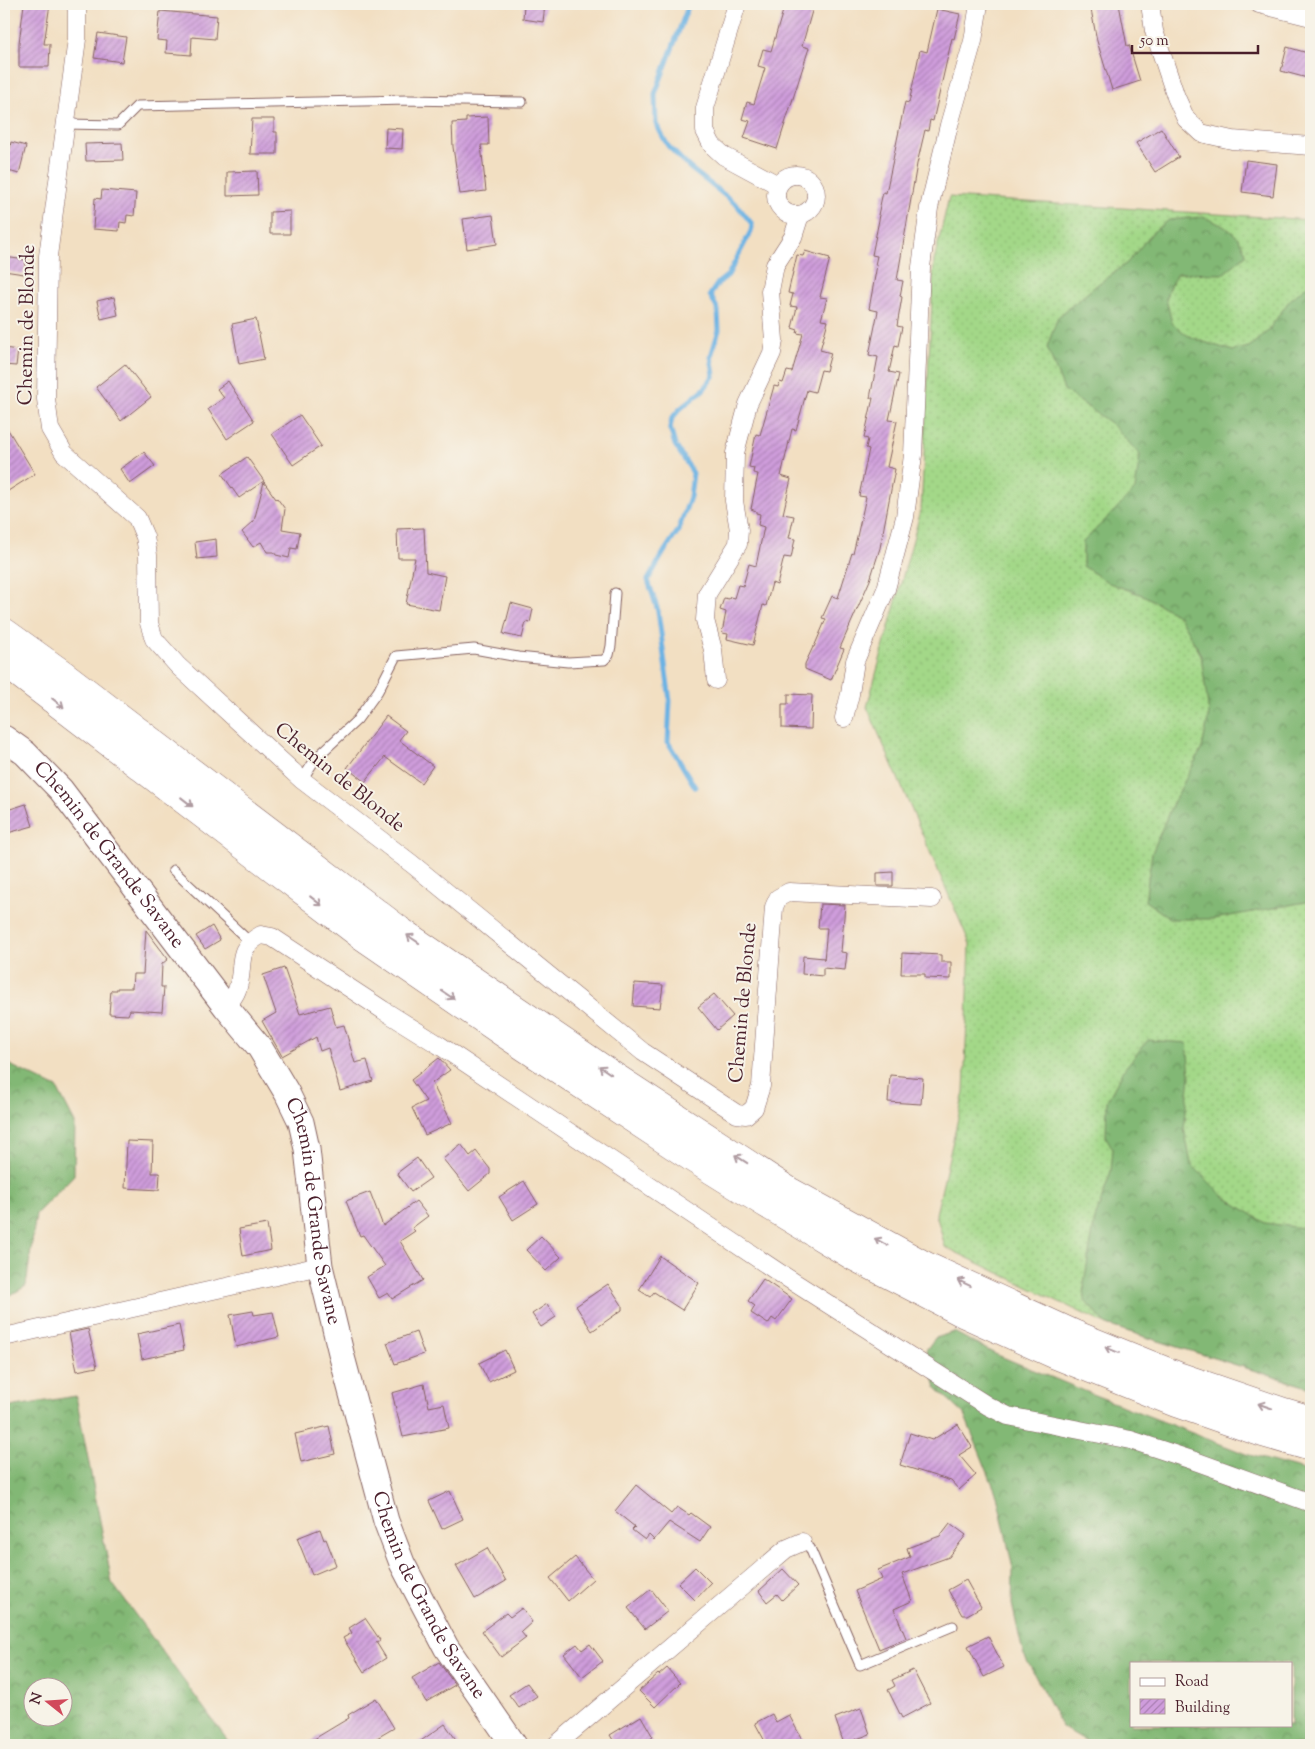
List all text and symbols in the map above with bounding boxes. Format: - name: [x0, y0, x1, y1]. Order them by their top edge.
- scale bar: [1132, 22, 1259, 54]
- text: 50 m: [1139, 31, 1169, 52]
- street label: Chemin de Blonde: [12, 244, 44, 406]
- one-way arrow: [51, 697, 64, 708]
- street label: Chemin de Blonde: [267, 716, 411, 840]
- street label: Chemin de Grande Savane: [26, 755, 191, 955]
- one-way arrow: [180, 796, 193, 807]
- one-way arrow: [309, 895, 322, 906]
- street label: Chemin de Blonde: [723, 922, 765, 1084]
- one-way arrow: [406, 934, 420, 944]
- one-way arrow: [441, 990, 455, 1000]
- one-way arrow: [599, 1065, 613, 1075]
- street label: Chemin de Grande Savane: [277, 1093, 348, 1328]
- one-way arrow: [734, 1154, 748, 1165]
- one-way arrow: [875, 1236, 889, 1246]
- one-way arrow: [957, 1278, 972, 1288]
- one-way arrow: [1105, 1344, 1120, 1354]
- one-way arrow: [1257, 1400, 1273, 1410]
- street label: Chemin de Grande Savane: [364, 1488, 493, 1705]
- legend: [1130, 1662, 1292, 1726]
- text: Road: [1175, 1672, 1209, 1693]
- north arrow: [22, 1676, 72, 1726]
- text: N: [26, 1691, 49, 1707]
- text: Building: [1175, 1698, 1230, 1719]

